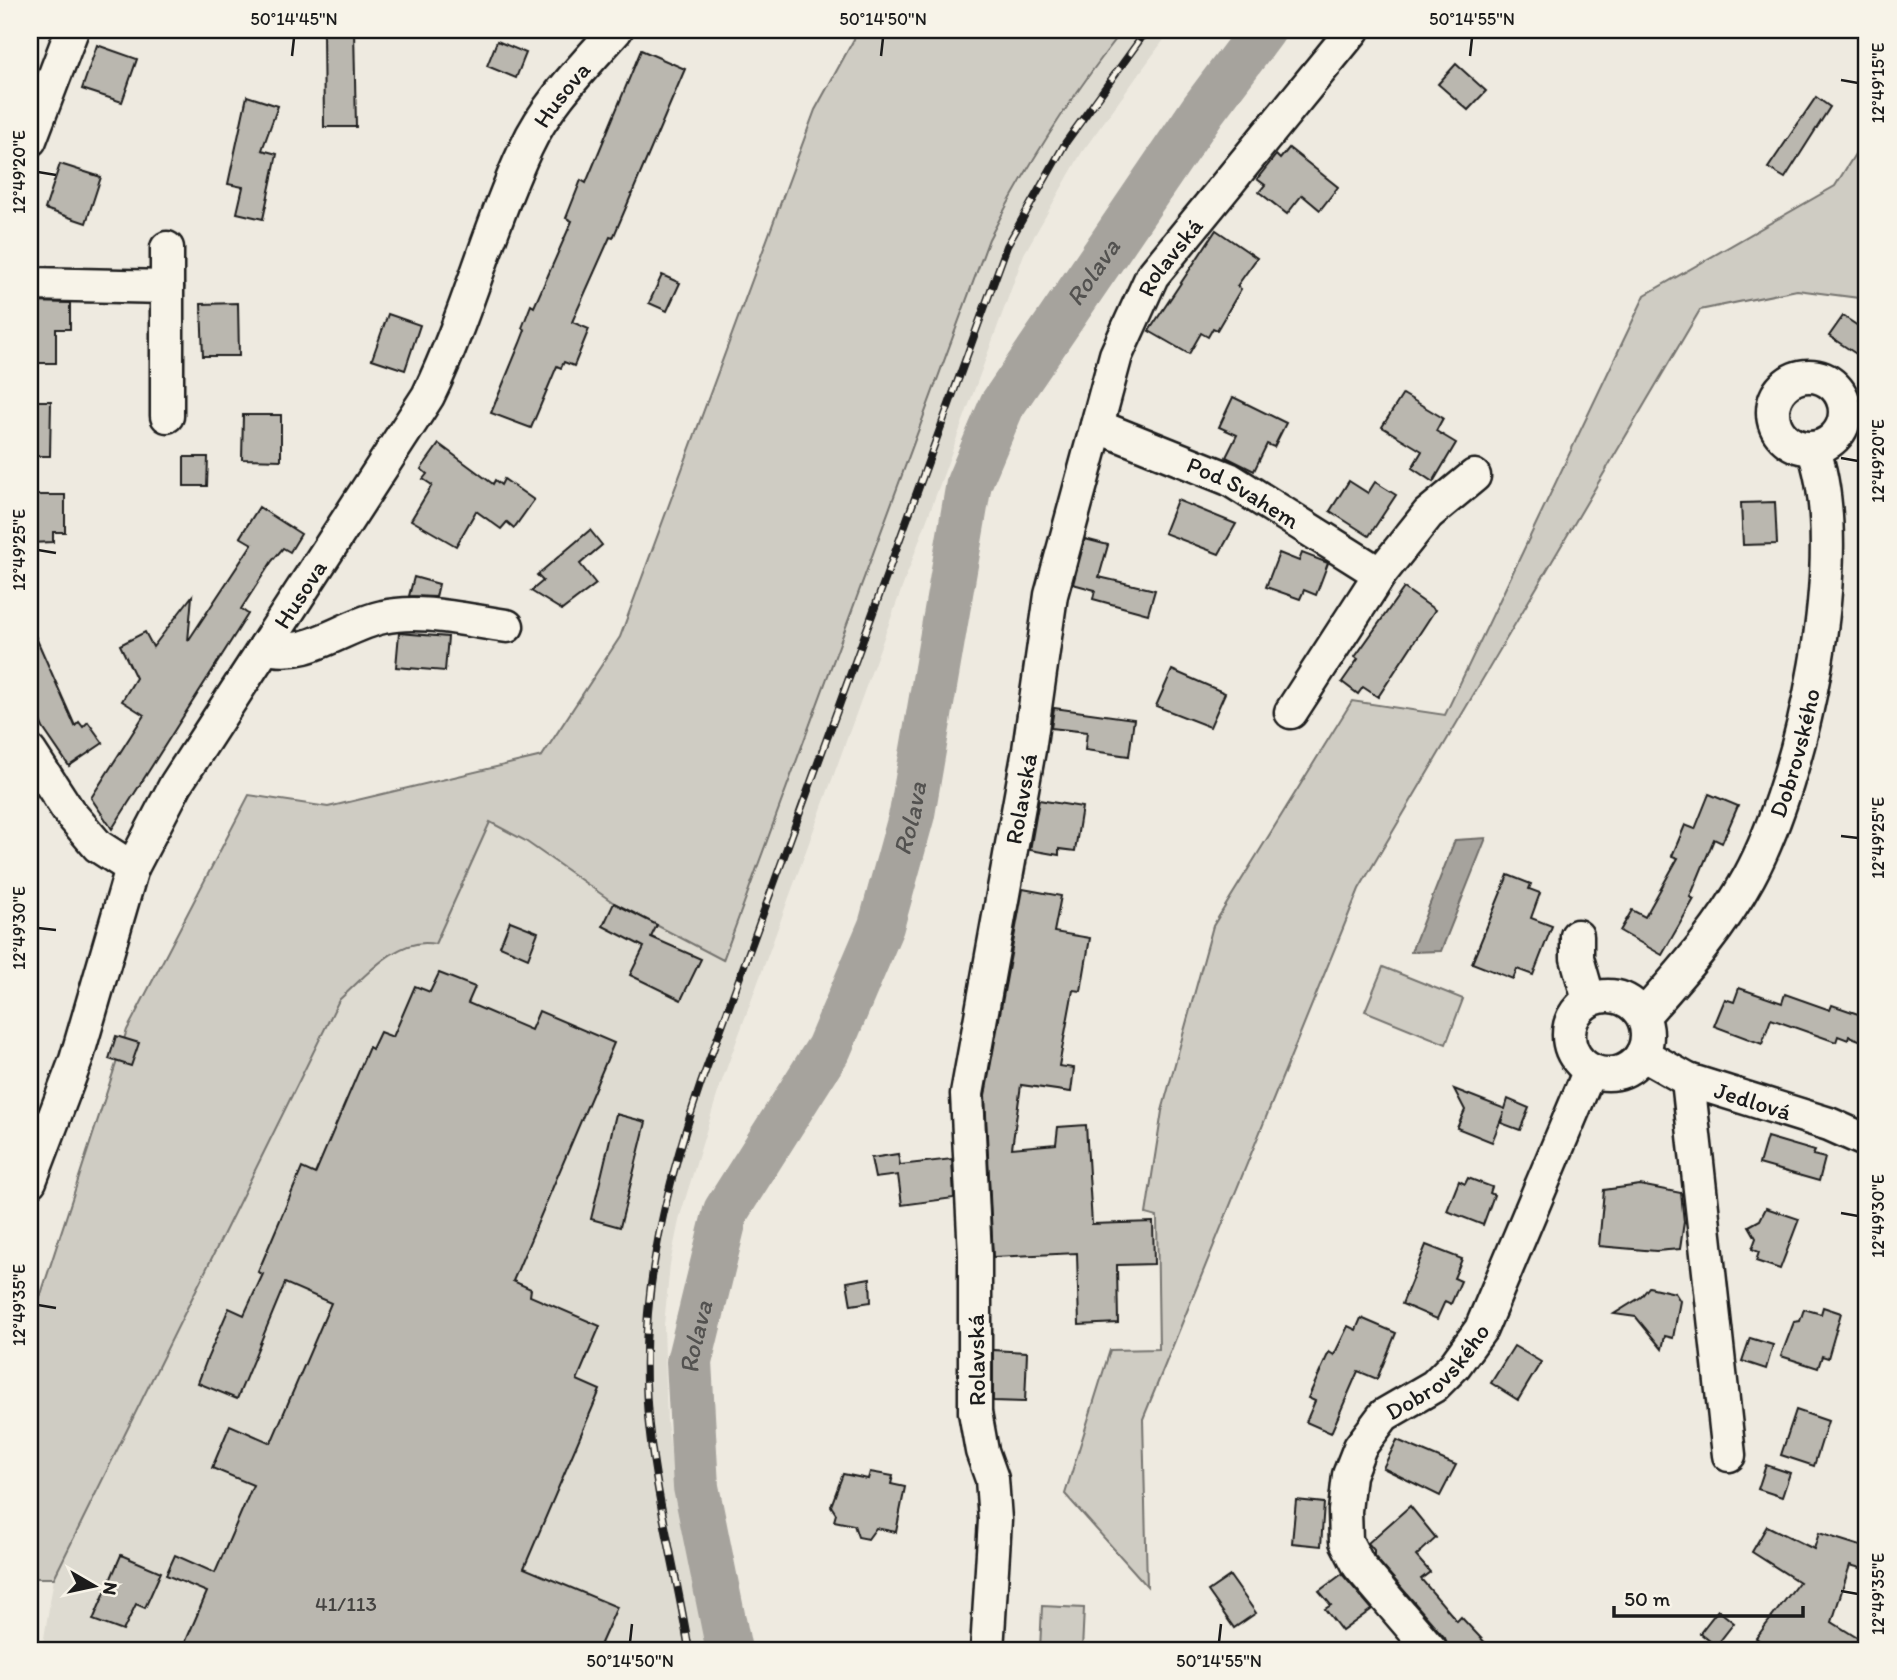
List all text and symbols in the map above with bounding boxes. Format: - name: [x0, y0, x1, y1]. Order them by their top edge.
- text: 50°14'45"N: [250, 8, 338, 30]
- text: 50°14'50"N: [839, 8, 927, 30]
- text: 50°14'55"N: [1429, 8, 1515, 30]
- text: 12°49'15"E: [1867, 42, 1889, 124]
- street label: Husova: [526, 55, 596, 133]
- text: 12°49'20"E: [8, 130, 30, 214]
- street label: Rolavská: [1130, 211, 1209, 301]
- water label: Rolava: [1058, 232, 1127, 312]
- text: 12°49'20"E: [1867, 419, 1889, 503]
- street label: Pod Svahem: [1183, 449, 1305, 535]
- text: 12°49'25"E: [8, 509, 30, 591]
- street label: Husova: [267, 553, 333, 634]
- street label: Dobrovského: [1762, 686, 1825, 821]
- street label: Rolavská: [998, 750, 1043, 847]
- water label: Rolava: [885, 779, 933, 859]
- text: 12°49'25"E: [1867, 797, 1889, 879]
- text: 12°49'30"E: [8, 886, 30, 970]
- street label: Jedlová: [1711, 1075, 1796, 1126]
- text: 12°49'30"E: [1867, 1174, 1889, 1258]
- text: 12°49'35"E: [8, 1264, 30, 1346]
- water label: Rolava: [673, 1297, 720, 1375]
- street label: Rolavská: [961, 1313, 991, 1406]
- street label: Dobrovského: [1380, 1317, 1495, 1426]
- north arrow: [60, 1550, 130, 1620]
- text: 12°49'35"E: [1867, 1553, 1889, 1635]
- scale bar: [1614, 1575, 1802, 1619]
- text: N: [98, 1580, 123, 1597]
- text: 50 m: [1624, 1586, 1671, 1611]
- house number: 41/113: [315, 1591, 377, 1616]
- text: 50°14'50"N: [586, 1650, 674, 1672]
- text: 50°14'55"N: [1176, 1650, 1262, 1672]

